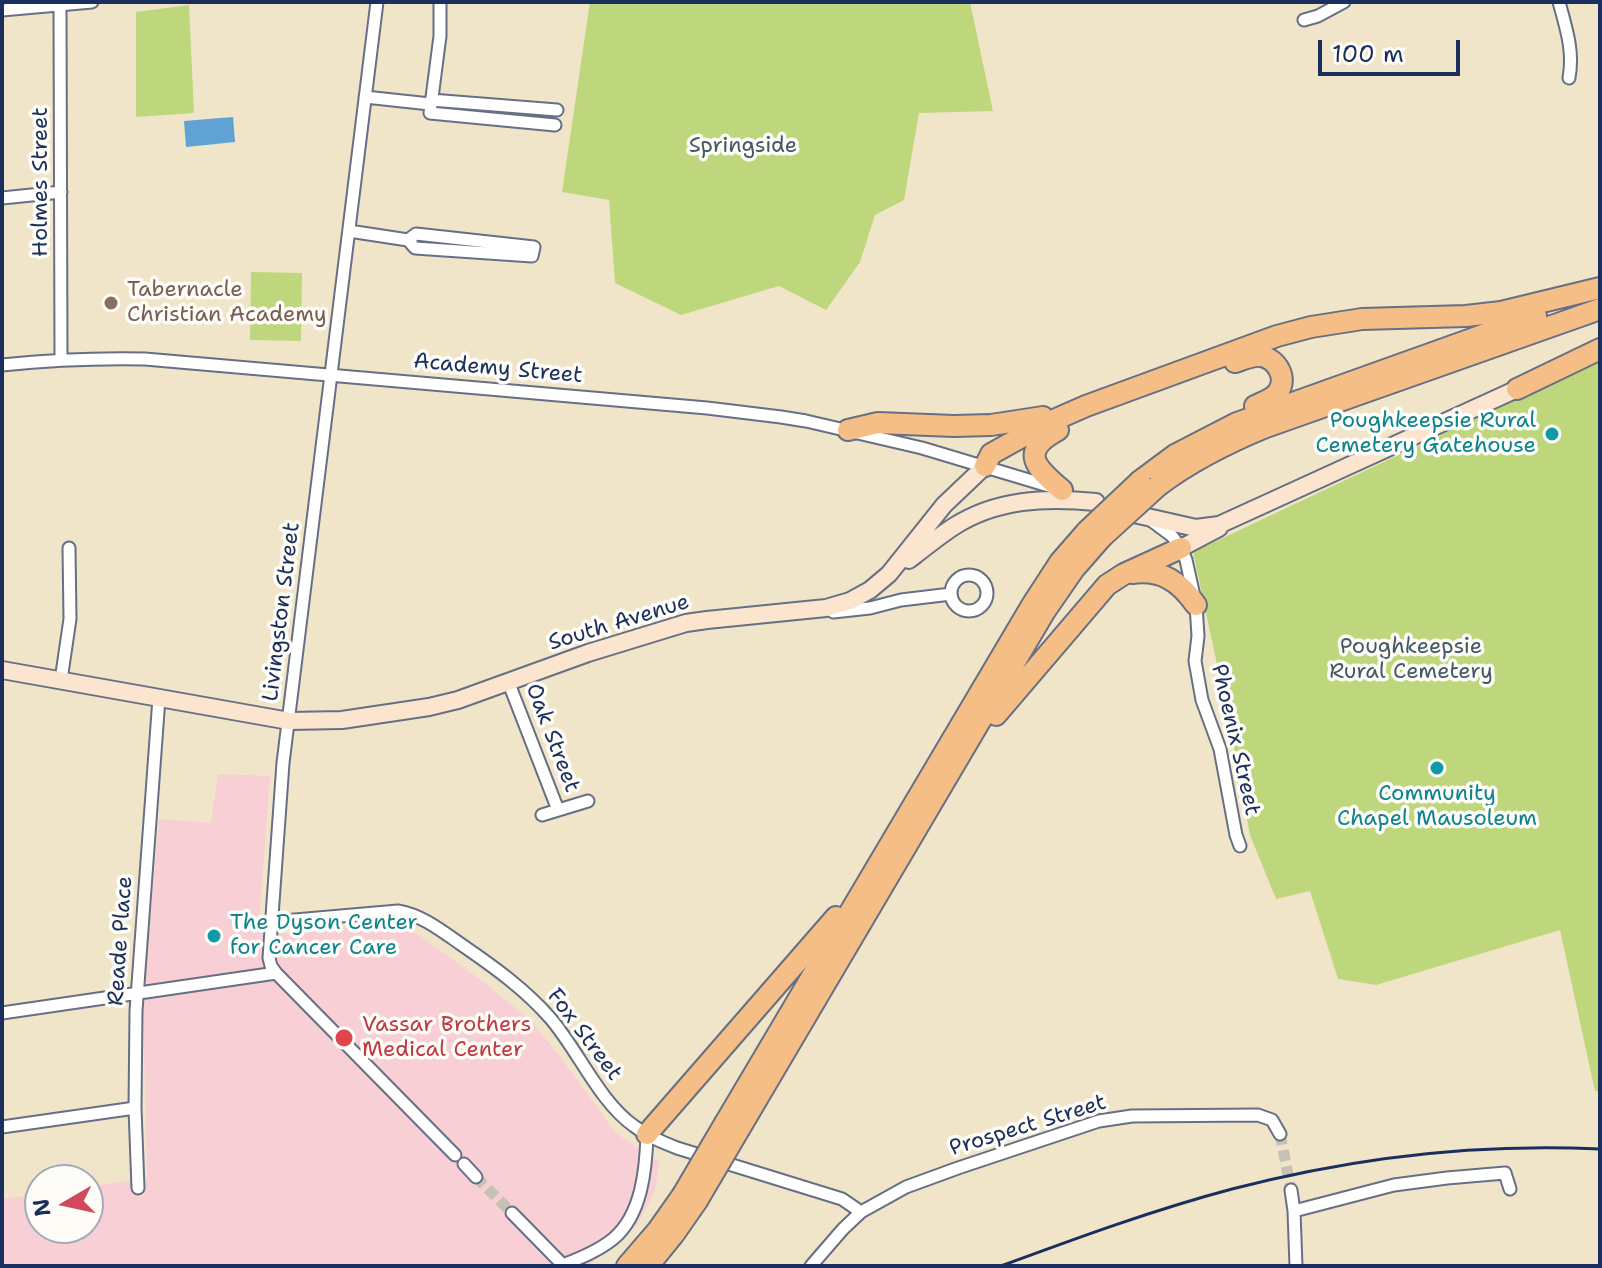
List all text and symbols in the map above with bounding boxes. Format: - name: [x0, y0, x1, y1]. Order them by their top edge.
- scale bar: [1322, 24, 1464, 74]
- text: 100 m: [1332, 38, 1404, 70]
- street label: Holmes Street: [28, 107, 54, 257]
- park label: Springside: [689, 133, 797, 159]
- place label: Tabernacle Christian Academy: [127, 277, 327, 328]
- marker: Tabernacle Christian Academy: [102, 294, 120, 312]
- street label: Academy Street: [412, 348, 584, 390]
- place label: Poughkeepsie Rural Cemetery Gatehouse: [1315, 408, 1536, 460]
- marker: Poughkeepsie Rural Cemetery Gatehouse: [1543, 425, 1561, 443]
- street label: Livingston Street: [258, 521, 306, 703]
- street label: South Avenue: [545, 589, 693, 657]
- park label: Poughkeepsie Rural Cemetery: [1329, 634, 1493, 686]
- street label: Phoenix Street: [1205, 662, 1265, 818]
- street label: Oak Street: [519, 680, 585, 796]
- marker: Community Chapel Mausoleum: [1428, 759, 1446, 777]
- place label: Community Chapel Mausoleum: [1337, 781, 1537, 832]
- street label: Reade Place: [103, 875, 139, 1007]
- place label: The Dyson Center for Cancer Care: [230, 910, 418, 962]
- marker: The Dyson Center for Cancer Care: [205, 927, 223, 945]
- street label: Fox Street: [541, 984, 627, 1086]
- place label: Vassar Brothers Medical Center: [362, 1012, 531, 1064]
- marker: Vassar Brothers Medical Center: [333, 1027, 355, 1049]
- street label: Prospect Street: [947, 1090, 1109, 1162]
- north arrow: [24, 1164, 104, 1244]
- text: N: [26, 1197, 57, 1218]

